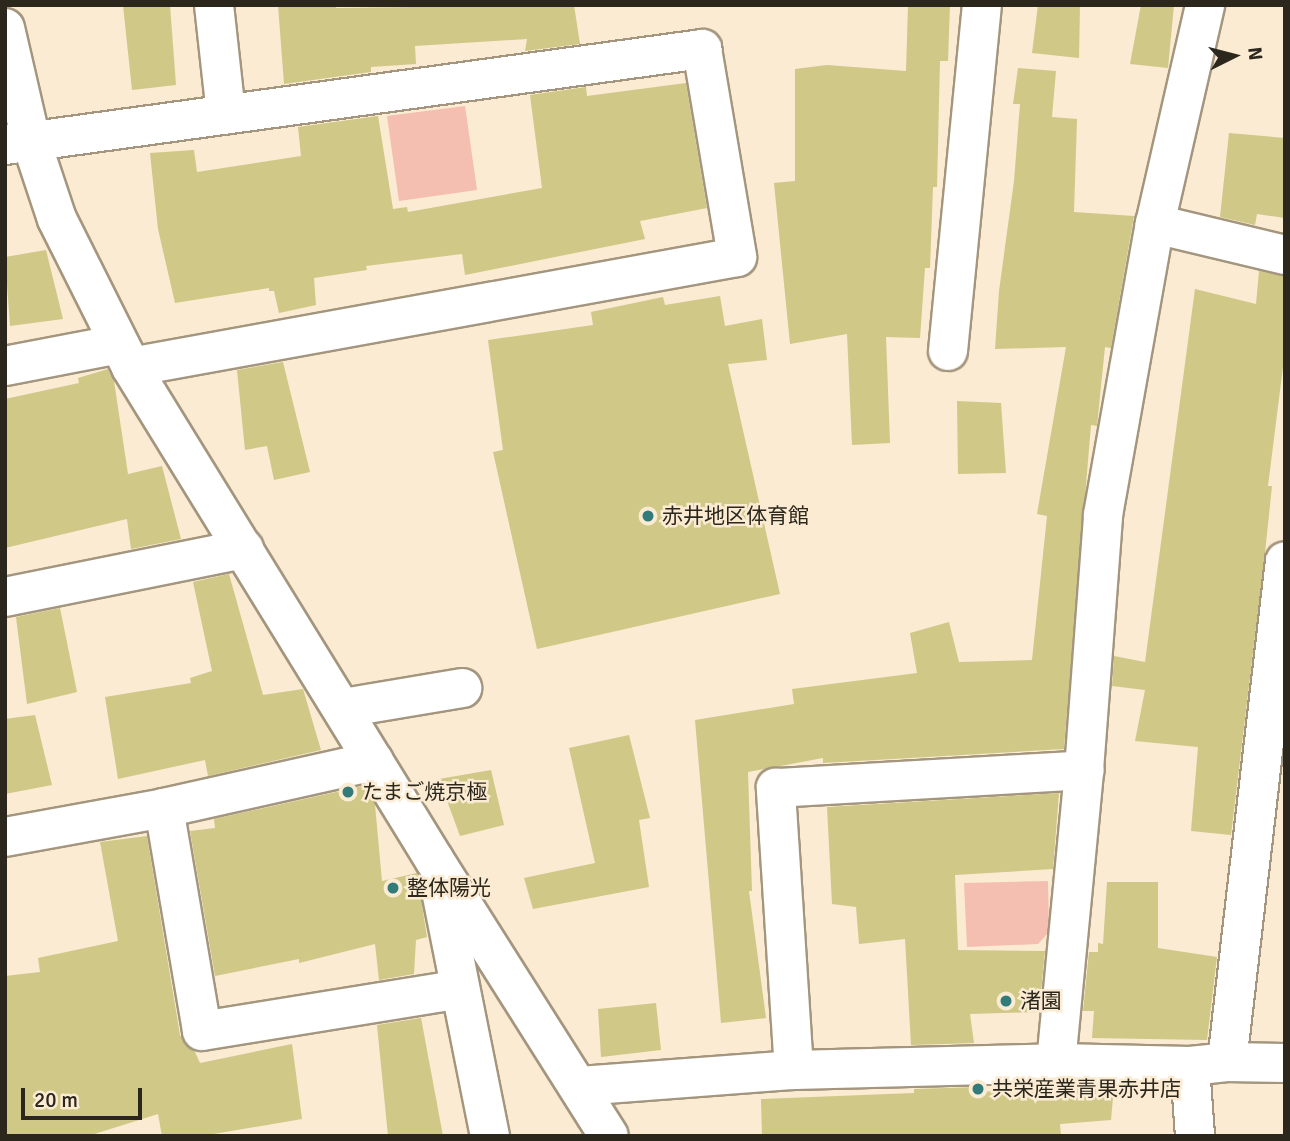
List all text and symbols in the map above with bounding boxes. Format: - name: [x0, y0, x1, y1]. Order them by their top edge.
- north arrow: [1199, 21, 1269, 91]
- text: N: [1242, 46, 1268, 62]
- place label: 赤井地区体育館: [662, 503, 809, 529]
- marker: 赤井地区体育館: [640, 508, 656, 524]
- place label: たまご焼京極: [362, 779, 488, 805]
- marker: たまご焼京極: [340, 784, 356, 800]
- place label: 整体陽光: [407, 875, 491, 901]
- marker: 整体陽光: [385, 880, 401, 896]
- place label: 渚園: [1020, 988, 1062, 1014]
- marker: 渚園: [998, 993, 1014, 1009]
- scale bar: [24, 1074, 145, 1118]
- place label: 共栄産業青果赤井店: [992, 1076, 1181, 1102]
- marker: 共栄産業青果赤井店: [970, 1081, 986, 1097]
- text: 20 m: [34, 1087, 78, 1113]

